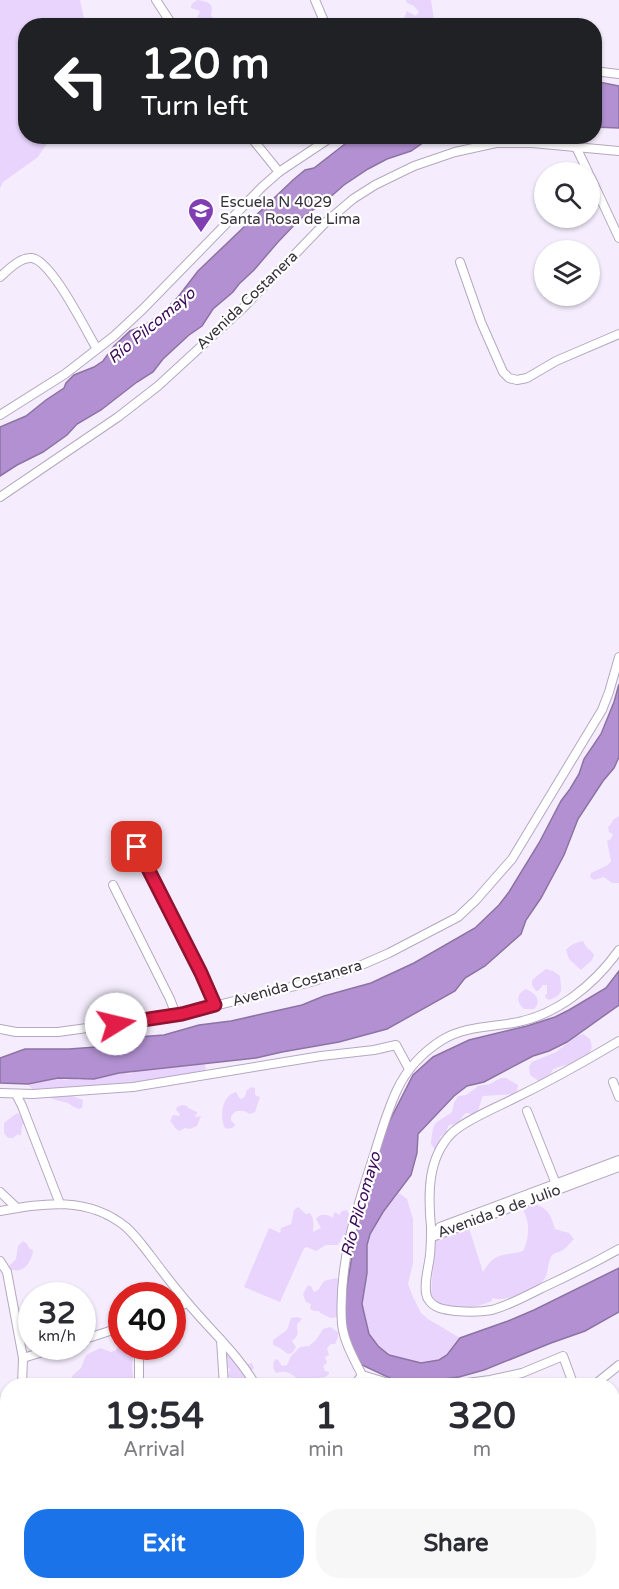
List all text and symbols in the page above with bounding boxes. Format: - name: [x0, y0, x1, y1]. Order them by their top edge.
- text: 120 m: [141, 39, 270, 90]
- icon: left: [42, 42, 120, 120]
- text: Turn left: [141, 90, 248, 123]
- map controls: [534, 162, 600, 306]
- button: search: [534, 162, 600, 228]
- place label: Escuela N 4029 Santa Rosa de Lima: [220, 193, 360, 228]
- school or university icon: Escuela N 4029 Santa Rosa de Lima: [186, 196, 216, 234]
- button: layers: [534, 240, 600, 306]
- street label: Avenida Costanera: [193, 247, 301, 353]
- water label: Río Pilcomayo: [104, 283, 200, 368]
- pin: [111, 821, 162, 872]
- icon: arrive: [120, 830, 153, 863]
- street label: Avenida Costanera: [230, 956, 364, 1010]
- position arrow: [84, 992, 148, 1056]
- water label: Río Pilcomayo: [336, 1148, 386, 1259]
- street label: Avenida 9 de Julio: [435, 1180, 563, 1242]
- speed limit sign: 40: [108, 1282, 186, 1360]
- text: 32: [38, 1295, 76, 1332]
- text: km/h: [38, 1327, 76, 1345]
- text: 19:54: [104, 1395, 204, 1438]
- text: 1: [315, 1395, 337, 1438]
- text: 320: [448, 1395, 516, 1438]
- text: Arrival: [123, 1438, 185, 1462]
- text: min: [308, 1438, 344, 1462]
- text: m: [473, 1438, 491, 1462]
- button: Exit: [24, 1509, 304, 1578]
- button: Share: [316, 1509, 596, 1578]

